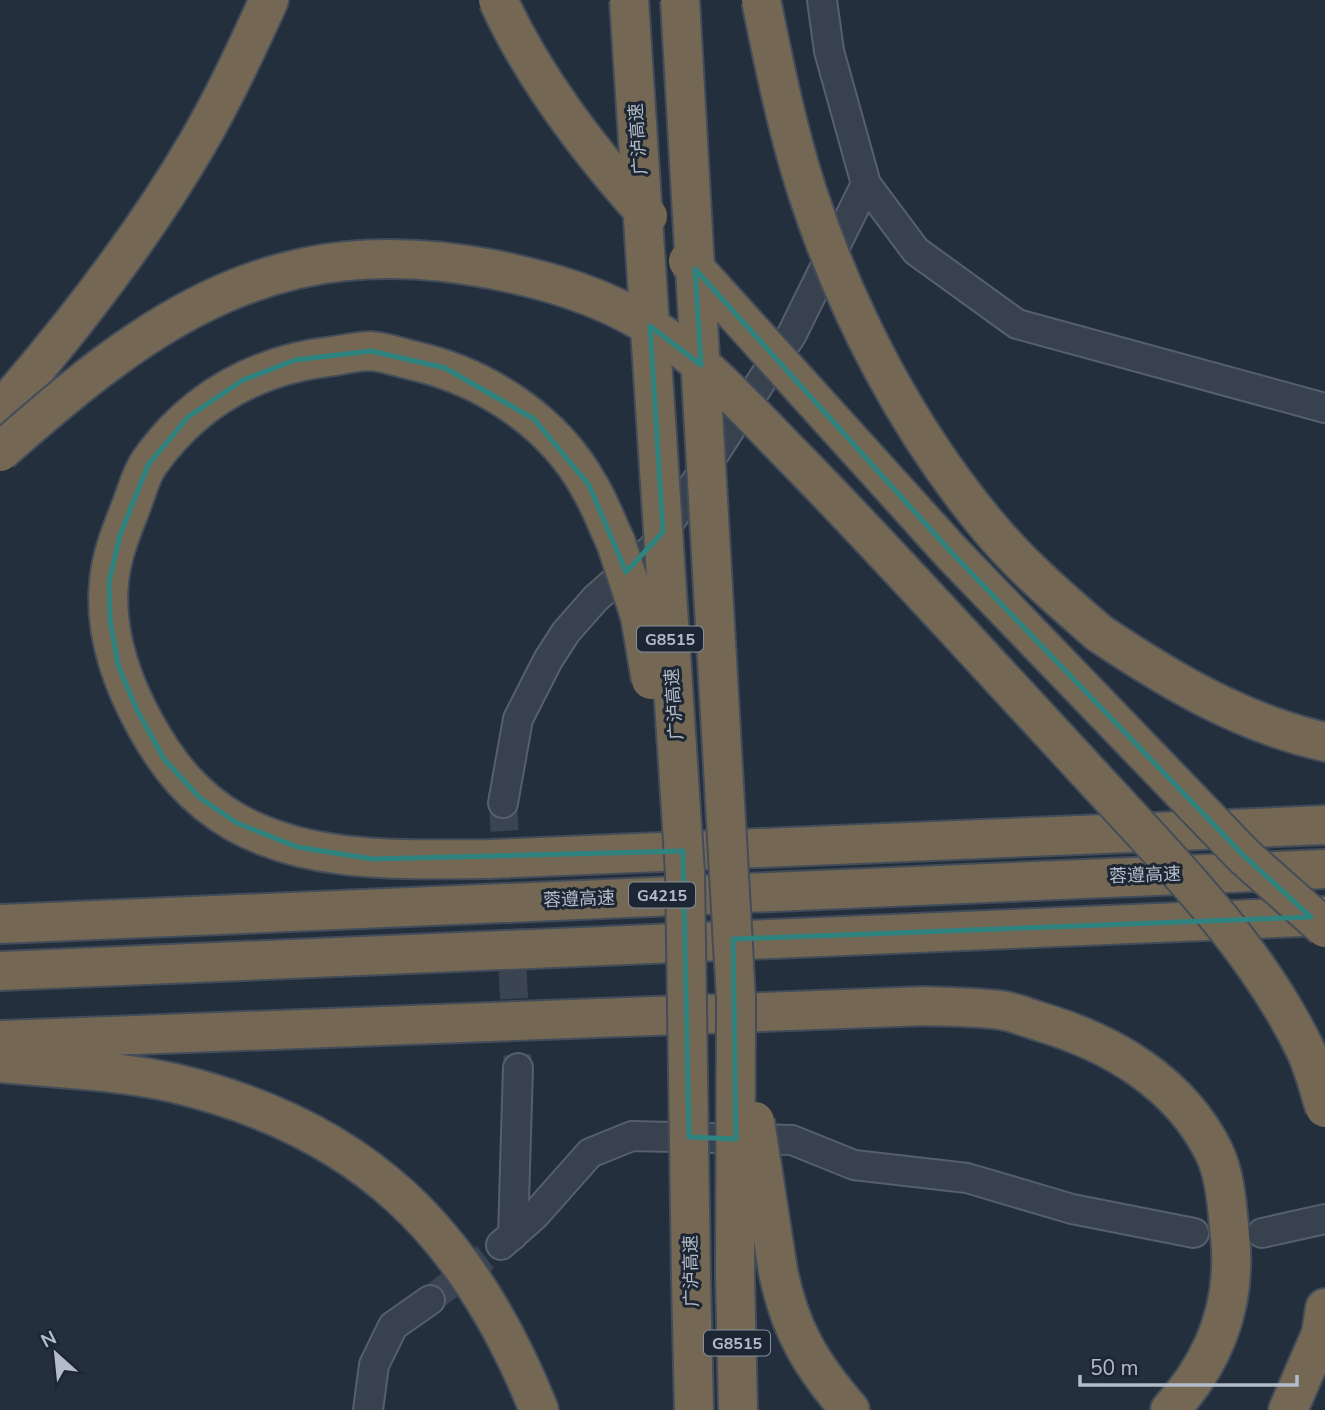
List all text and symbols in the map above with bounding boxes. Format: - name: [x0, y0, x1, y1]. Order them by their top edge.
- street label: 广泸高速: [624, 102, 652, 176]
- road number: G8515: [637, 626, 703, 652]
- street label: 广泸高速: [660, 667, 688, 741]
- street label: 蓉遵高速: [1109, 862, 1181, 888]
- road number: G4215: [629, 882, 695, 908]
- street label: 蓉遵高速: [543, 886, 615, 912]
- street label: 广泸高速: [678, 1235, 704, 1307]
- north arrow: [21, 1319, 91, 1389]
- text: N: [36, 1325, 61, 1355]
- road number: G8515: [704, 1330, 770, 1356]
- scale bar: [1080, 1344, 1297, 1388]
- text: 50 m: [1090, 1354, 1139, 1382]

